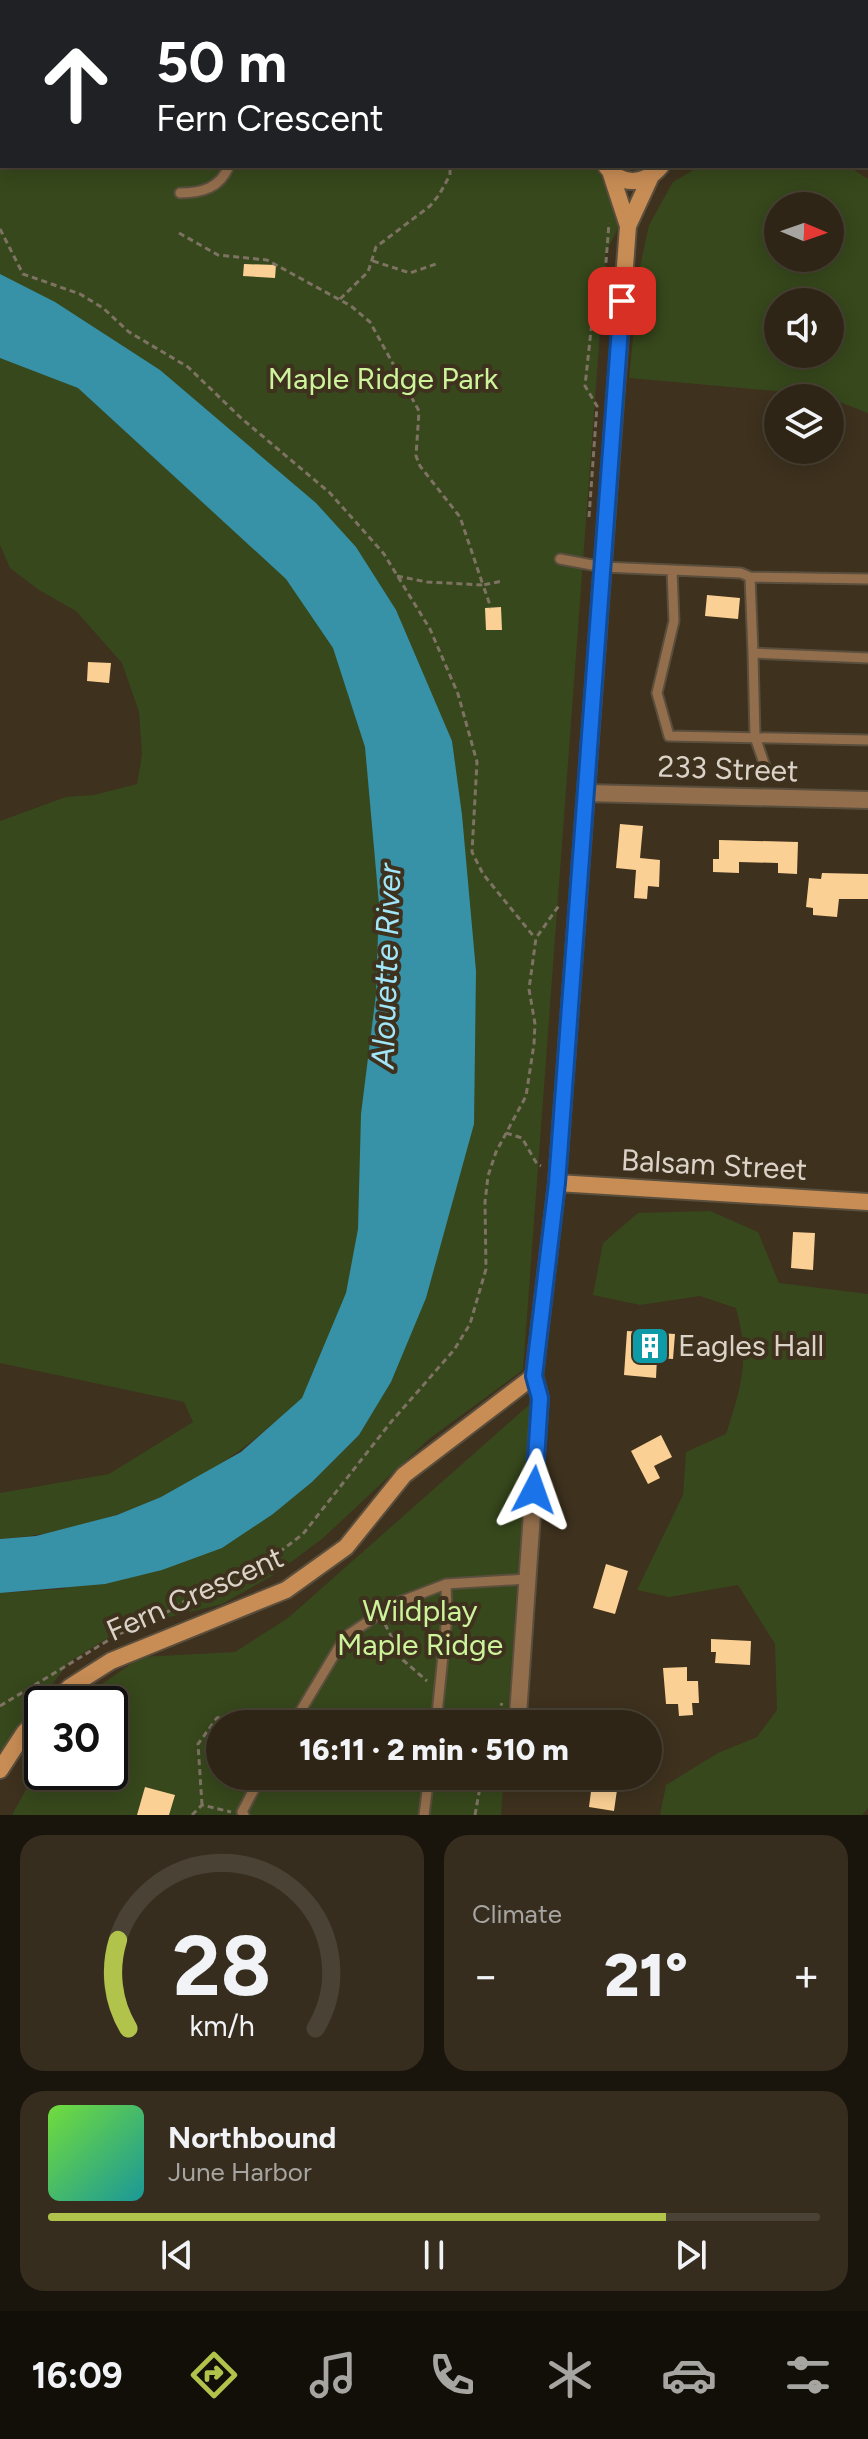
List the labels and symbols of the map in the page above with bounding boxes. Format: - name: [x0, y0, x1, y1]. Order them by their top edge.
- north arrow: [764, 192, 844, 272]
- pin: [588, 267, 656, 335]
- park label: Maple Ridge Park: [268, 360, 499, 397]
- street label: 233 Street: [657, 748, 799, 789]
- water label: Alouette River: [363, 862, 409, 1071]
- street label: Balsam Street: [620, 1141, 808, 1188]
- building icon: Eagles Hall: [629, 1325, 671, 1367]
- place label: Eagles Hall: [678, 1327, 824, 1364]
- position arrow: [492, 1448, 576, 1532]
- street label: Fern Crescent: [101, 1538, 289, 1649]
- park label: Wildplay Maple Ridge: [337, 1592, 503, 1663]
- speed limit sign: 30: [24, 1686, 128, 1790]

